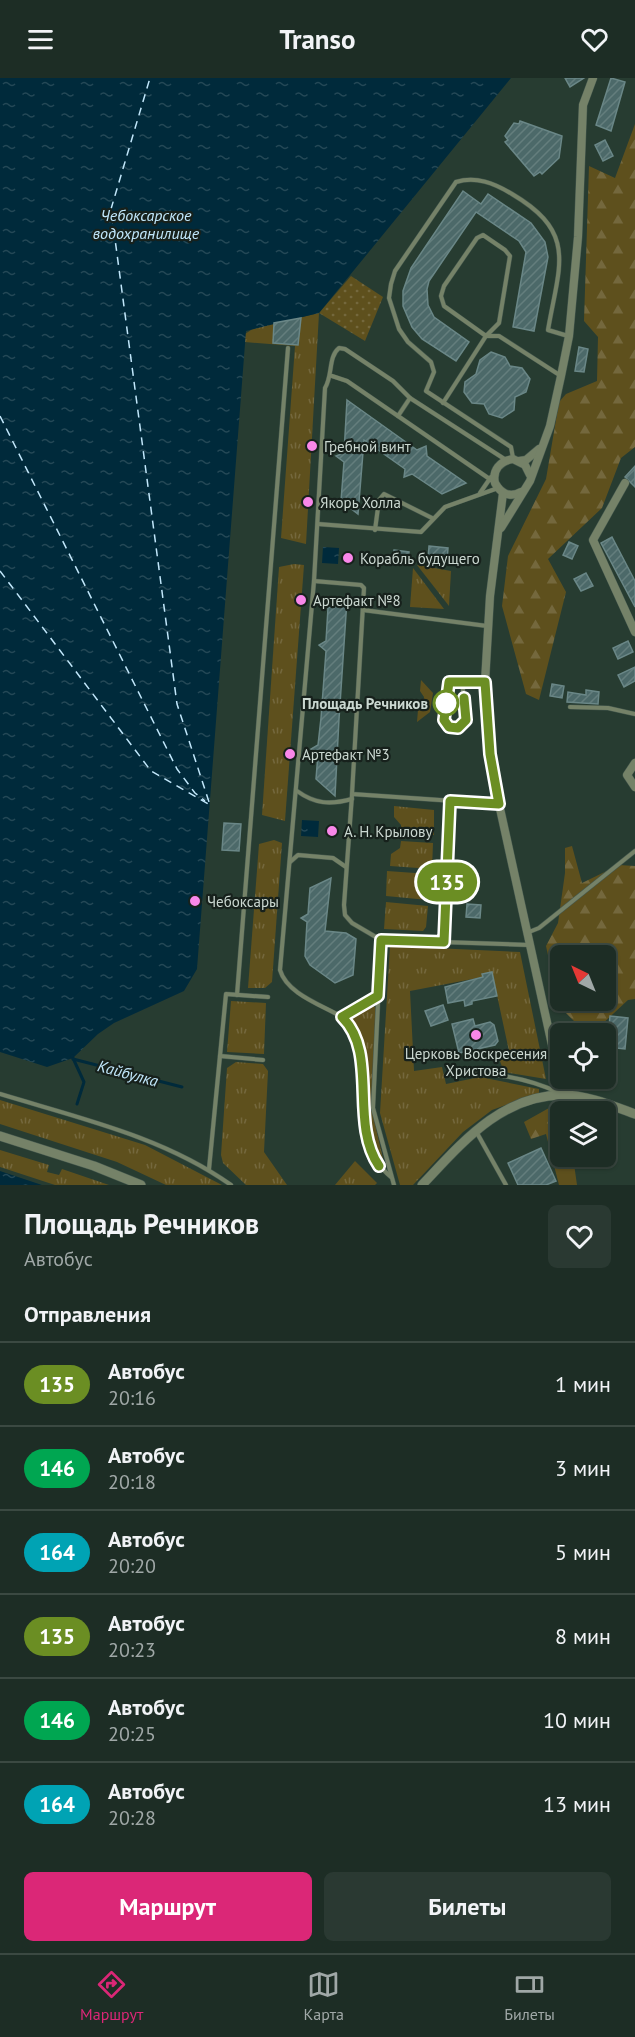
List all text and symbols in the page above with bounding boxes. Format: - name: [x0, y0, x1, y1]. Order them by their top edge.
- text: Transo: [280, 22, 355, 56]
- icon: menu: [24, 23, 57, 56]
- icon: heart: [578, 23, 611, 56]
- water label: Чебоксарское водохранилище: [93, 205, 200, 243]
- place label: Гребной винт: [324, 437, 411, 456]
- marker: Гребной винт: [305, 439, 319, 453]
- place label: Якорь Холла: [320, 493, 401, 512]
- marker: Якорь Холла: [301, 495, 315, 509]
- place label: Корабль будущего: [360, 549, 480, 568]
- marker: Корабль будущего: [341, 551, 355, 565]
- place label: Артефакт №8: [313, 591, 401, 610]
- marker: Артефакт №8: [294, 593, 308, 607]
- marker: Площадь Речников: [433, 690, 459, 716]
- place label: Площадь Речников: [302, 694, 428, 713]
- place label: Артефакт №3: [302, 745, 390, 764]
- marker: Артефакт №3: [283, 747, 297, 761]
- place label: А. Н. Крылову: [344, 822, 433, 841]
- marker: А. Н. Крылову: [325, 824, 339, 838]
- line badge: 135: [412, 862, 482, 902]
- text: 135: [429, 869, 465, 896]
- place label: Чебоксары: [207, 892, 279, 911]
- marker: Чебоксары: [188, 894, 202, 908]
- north arrow: [550, 945, 616, 1011]
- map controls: [550, 945, 616, 1167]
- button: locate: [550, 1023, 616, 1089]
- marker: Церковь Воскресения Христова: [469, 1028, 483, 1042]
- place label: Церковь Воскресения Христова: [405, 1044, 547, 1080]
- water label: Кайбулка: [96, 1055, 161, 1091]
- button: layers: [550, 1101, 616, 1167]
- text: Площадь Речников: [24, 1205, 259, 1242]
- button: heart: [548, 1205, 611, 1268]
- text: Автобус: [24, 1246, 93, 1272]
- text: Отправления: [24, 1300, 151, 1328]
- text: Автобус: [108, 1357, 185, 1385]
- text: 1 мин: [555, 1370, 611, 1398]
- text: 135: [39, 1371, 75, 1398]
- text: 20:16: [108, 1385, 156, 1411]
- text: Автобус: [108, 1441, 185, 1469]
- text: 3 мин: [555, 1454, 611, 1482]
- text: 146: [39, 1455, 75, 1482]
- text: 20:18: [108, 1469, 156, 1495]
- text: Автобус: [108, 1525, 185, 1553]
- text: 5 мин: [555, 1538, 611, 1566]
- text: 164: [39, 1539, 75, 1566]
- text: 20:20: [108, 1553, 156, 1579]
- text: Автобус: [108, 1609, 185, 1637]
- text: 8 мин: [555, 1622, 611, 1650]
- text: 135: [39, 1623, 75, 1650]
- text: 20:23: [108, 1637, 156, 1663]
- text: Автобус: [108, 1693, 185, 1721]
- text: 10 мин: [543, 1706, 611, 1734]
- text: 146: [39, 1707, 75, 1734]
- text: 20:25: [108, 1721, 156, 1747]
- text: Автобус: [108, 1777, 185, 1805]
- text: 13 мин: [543, 1790, 611, 1818]
- text: 164: [39, 1791, 75, 1818]
- text: 20:28: [108, 1805, 156, 1831]
- button: Маршрут: [24, 1872, 312, 1941]
- button: Билеты: [324, 1872, 611, 1941]
- tab: Маршрут: [80, 1968, 143, 2024]
- tab: Карта: [304, 1968, 344, 2024]
- tab: Билеты: [504, 1968, 555, 2024]

